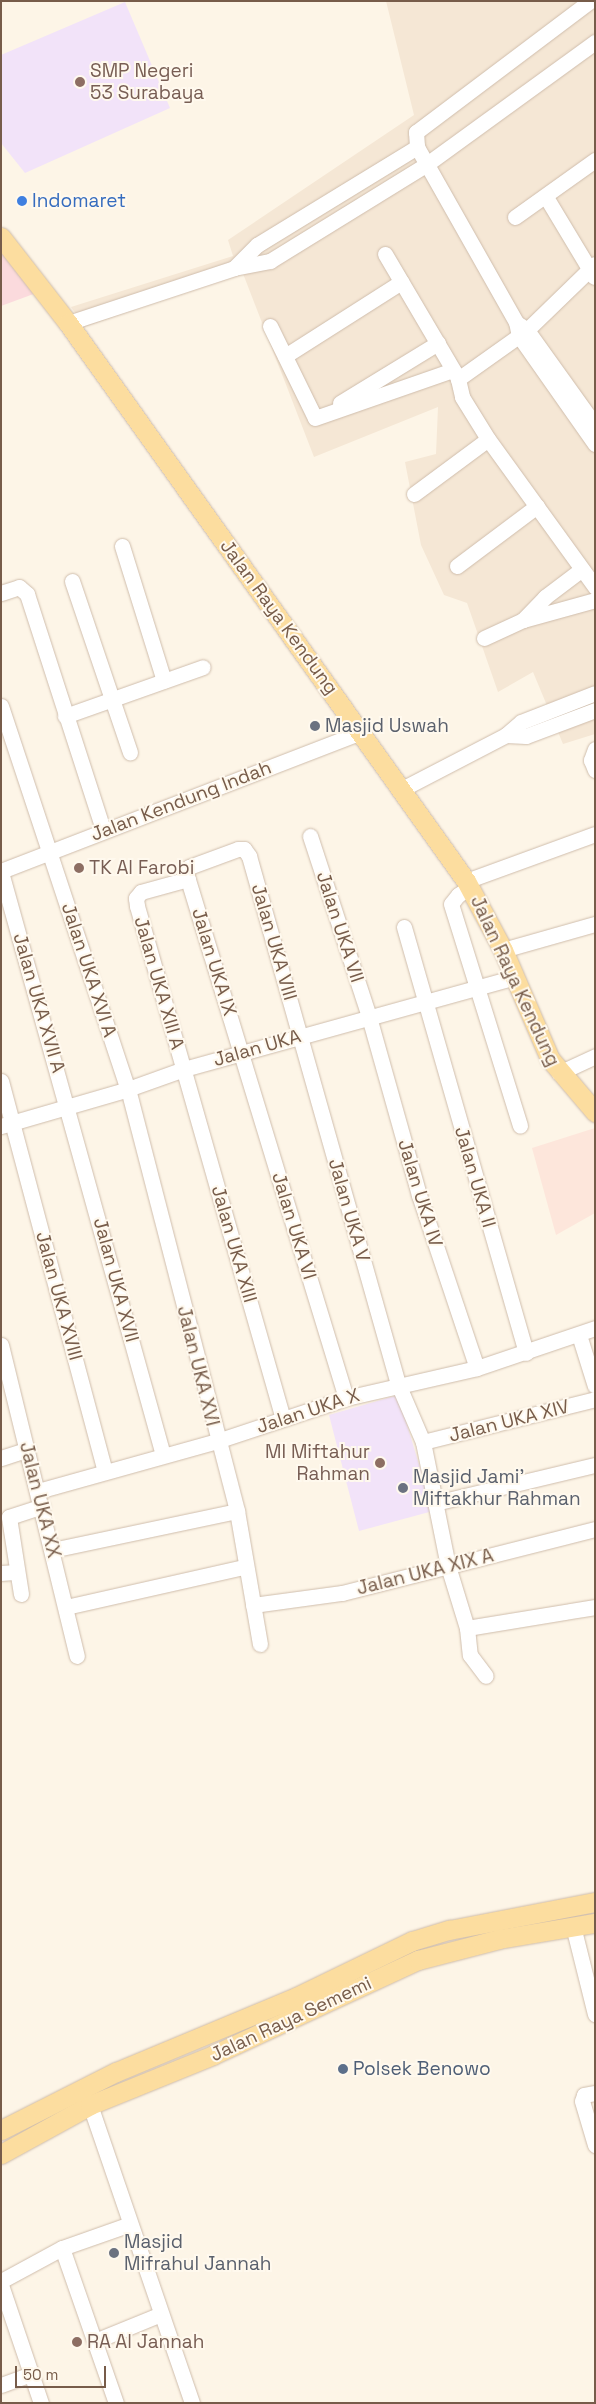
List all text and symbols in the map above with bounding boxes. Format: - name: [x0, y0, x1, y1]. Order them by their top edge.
- place label: SMP Negeri 53 Surabaya: [90, 60, 204, 104]
- marker: SMP Negeri 53 Surabaya: [74, 76, 86, 88]
- place label: Indomaret: [32, 190, 126, 212]
- marker: Indomaret: [16, 195, 28, 207]
- street label: Jalan Raya Kendung: [215, 535, 343, 699]
- place label: Masjid Uswah: [325, 715, 449, 737]
- marker: Masjid Uswah: [309, 720, 321, 732]
- street label: Jalan Kendung Indah: [87, 756, 275, 846]
- place label: TK Al Farobi: [89, 857, 195, 879]
- marker: TK Al Farobi: [73, 862, 85, 874]
- street label: Jalan UKA VII: [311, 868, 369, 986]
- street label: Jalan UKA VIII: [246, 881, 302, 1003]
- street label: Jalan Raya Kendung: [465, 892, 565, 1070]
- street label: Jalan UKA XVI A: [56, 900, 122, 1040]
- street label: Jalan UKA IX: [187, 905, 241, 1019]
- street label: Jalan UKA XIII A: [129, 914, 189, 1052]
- street label: Jalan UKA XVII A: [8, 930, 70, 1076]
- street label: Jalan UKA: [211, 1025, 303, 1071]
- street label: Jalan UKA II: [450, 1124, 500, 1230]
- street label: Jalan UKA IV: [393, 1136, 447, 1250]
- street label: Jalan UKA V: [323, 1156, 375, 1264]
- street label: Jalan UKA VI: [267, 1169, 321, 1283]
- street label: Jalan UKA XIII: [206, 1183, 262, 1305]
- street label: Jalan UKA XVII: [88, 1215, 144, 1345]
- street label: Jalan UKA XVIII: [31, 1229, 87, 1363]
- street label: Jalan UKA XVI: [172, 1303, 224, 1429]
- street label: Jalan UKA X: [254, 1384, 362, 1438]
- street label: Jalan UKA XIV: [446, 1395, 572, 1447]
- street label: Jalan UKA XX: [15, 1439, 65, 1561]
- place label: MI Miftahur Rahman: [265, 1441, 370, 1485]
- marker: MI Miftahur Rahman: [374, 1457, 386, 1469]
- place label: Masjid Jami' Miftakhur Rahman: [413, 1466, 581, 1510]
- marker: Masjid Jami' Miftakhur Rahman: [397, 1482, 409, 1494]
- street label: Jalan UKA XIX A: [354, 1544, 496, 1600]
- street label: Jalan Raya Sememi: [207, 1972, 375, 2066]
- place label: Polsek Benowo: [353, 2058, 491, 2080]
- marker: Polsek Benowo: [337, 2063, 349, 2075]
- place label: Masjid Mifrahul Jannah: [124, 2231, 272, 2275]
- marker: Masjid Mifrahul Jannah: [108, 2247, 120, 2259]
- place label: RA Al Jannah: [87, 2331, 205, 2353]
- marker: RA Al Jannah: [71, 2336, 83, 2348]
- scale bar: [18, 2356, 109, 2388]
- text: 50 m: [23, 2365, 58, 2384]

